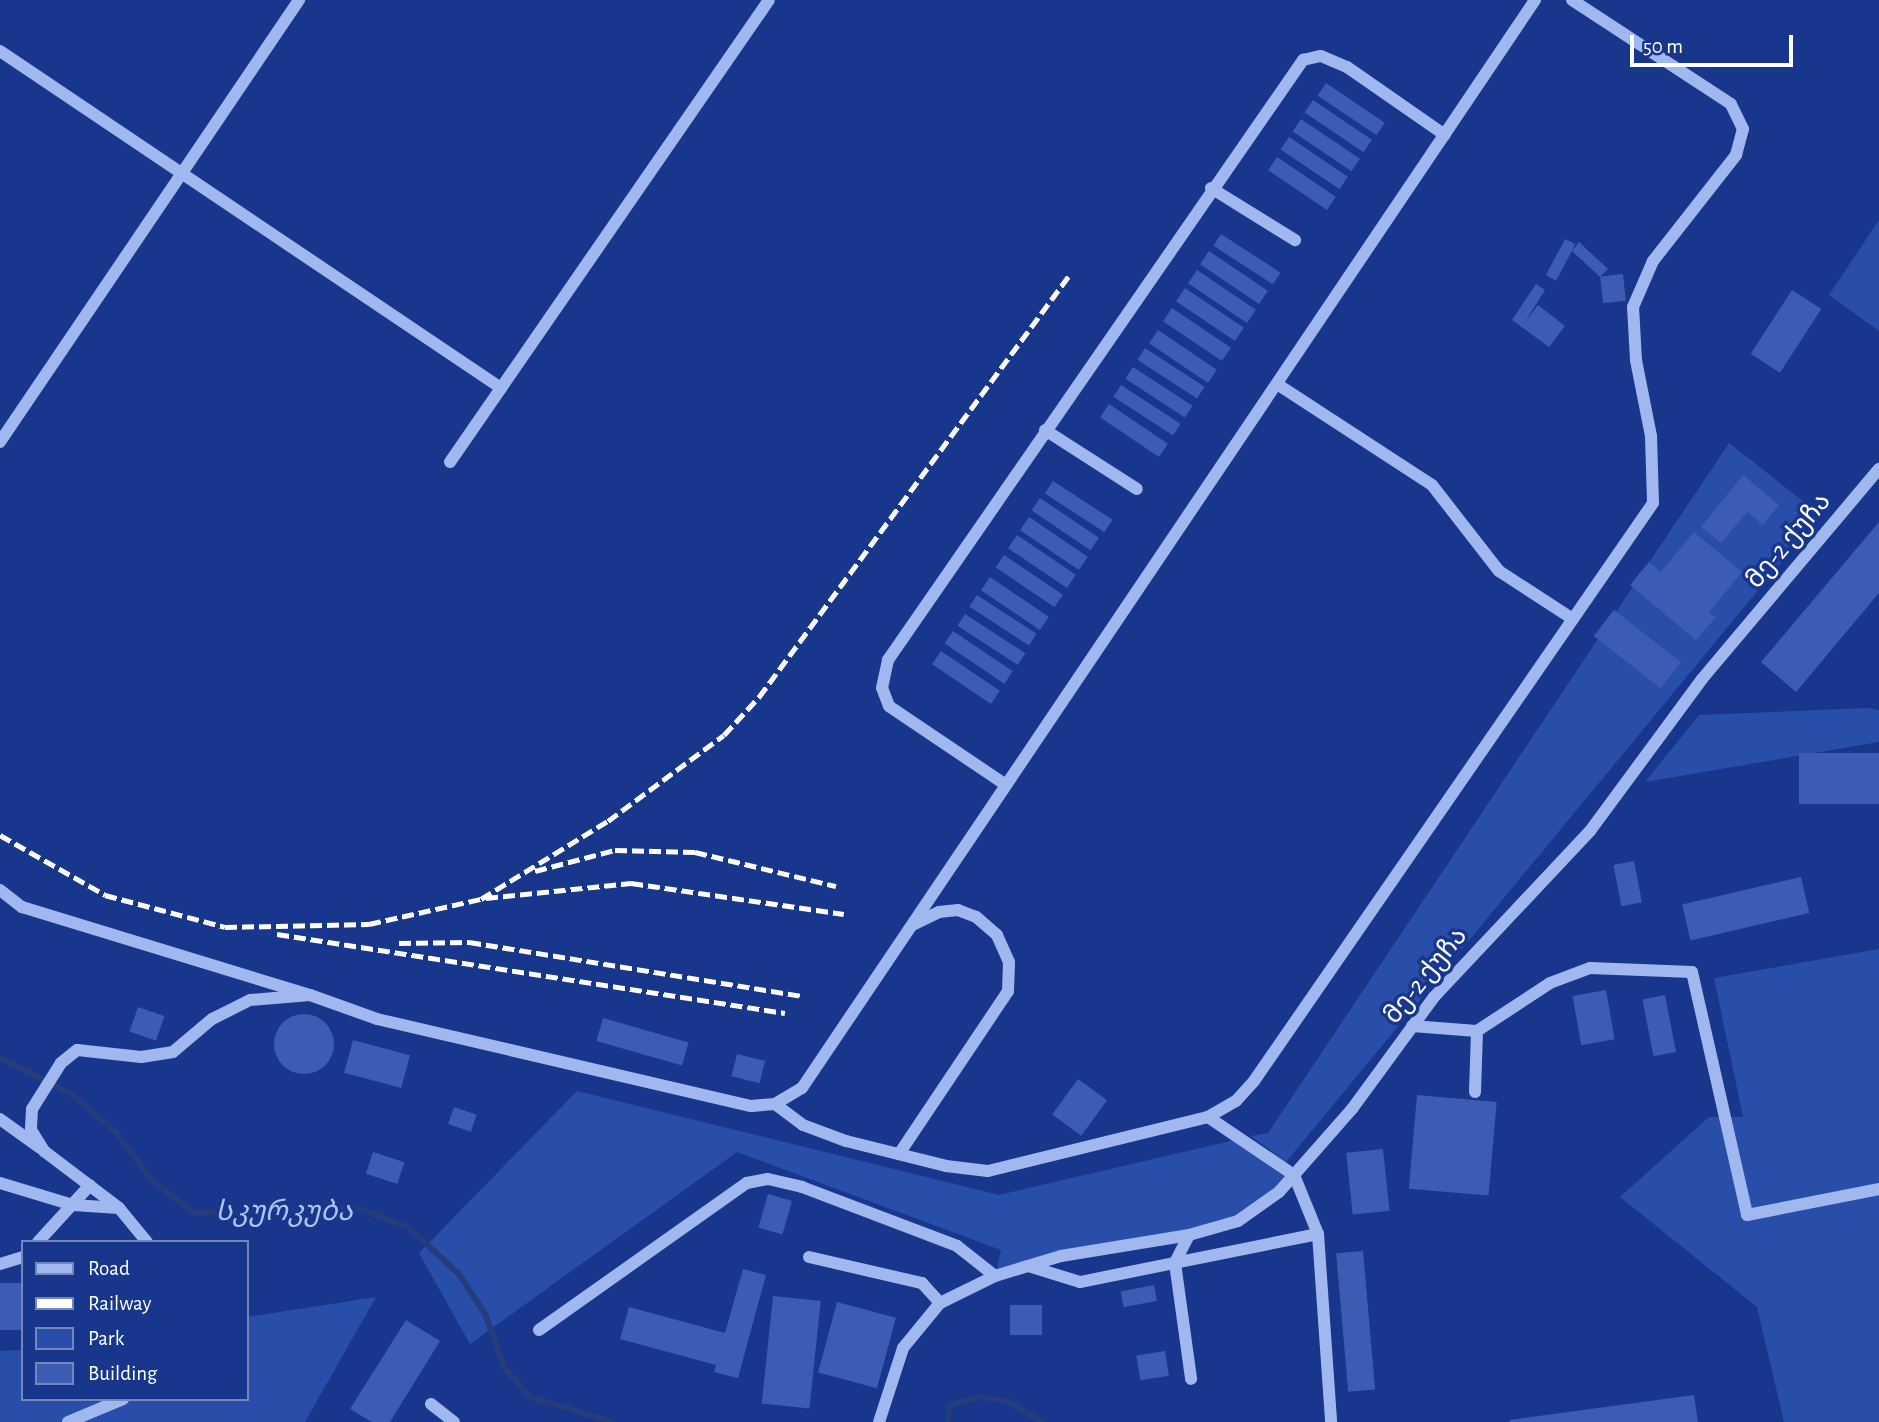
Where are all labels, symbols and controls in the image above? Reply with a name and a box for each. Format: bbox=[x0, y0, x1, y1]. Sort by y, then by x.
scale bar bbox=[1634, 21, 1797, 65]
text: 50 m bbox=[1643, 36, 1683, 57]
street label: მე-2 ქუჩა bbox=[1740, 487, 1838, 595]
street label: მე-2 ქუჩა bbox=[1378, 921, 1474, 1031]
water label: სკურკუბა bbox=[215, 1195, 353, 1229]
legend bbox=[21, 1240, 248, 1401]
text: Road bbox=[88, 1258, 130, 1279]
text: Railway bbox=[88, 1293, 151, 1314]
text: Park bbox=[88, 1328, 124, 1349]
text: Building bbox=[88, 1363, 157, 1384]

